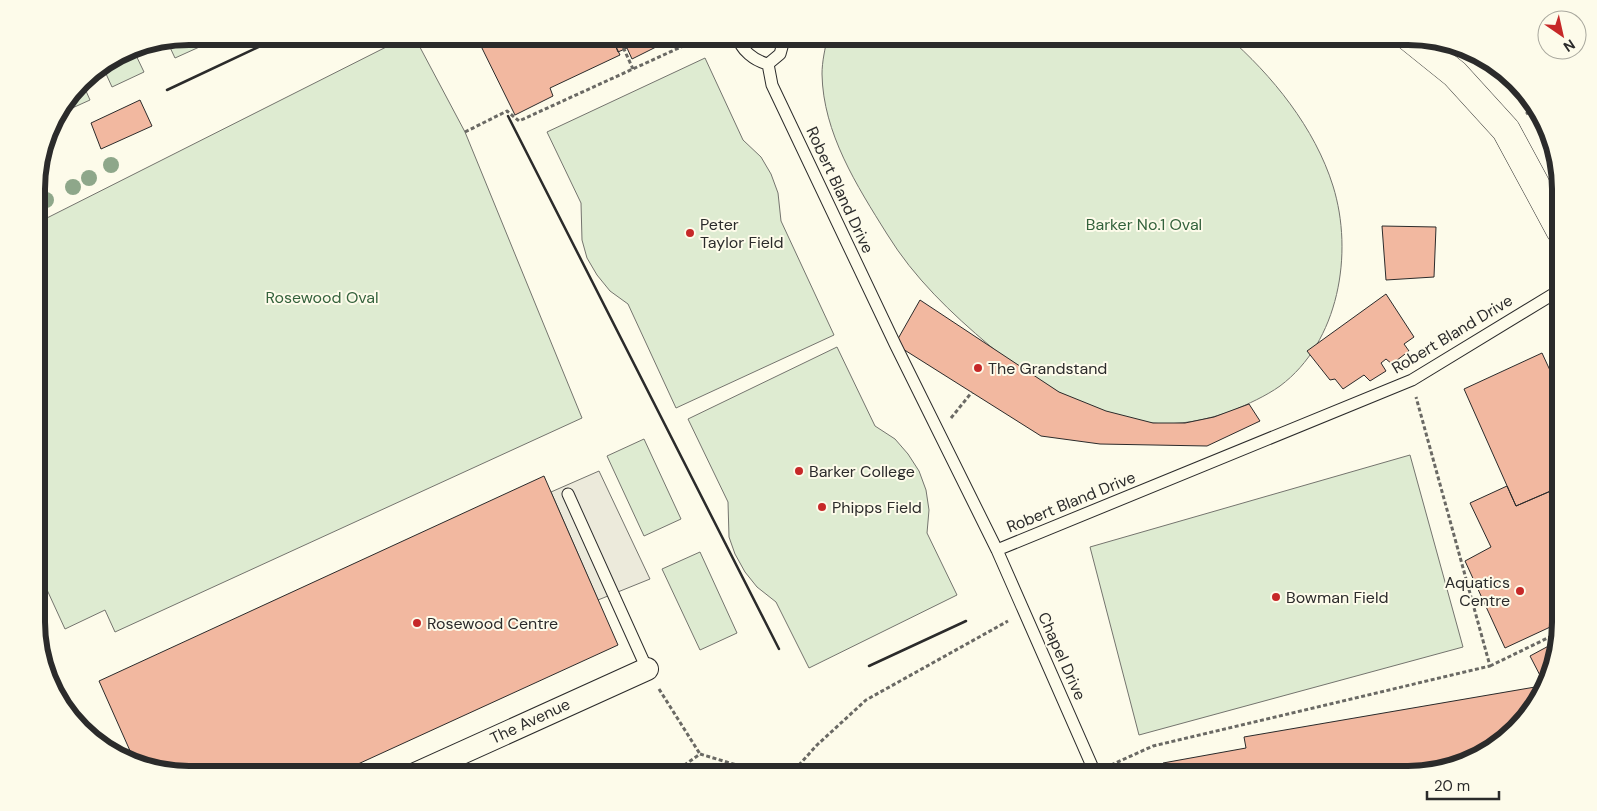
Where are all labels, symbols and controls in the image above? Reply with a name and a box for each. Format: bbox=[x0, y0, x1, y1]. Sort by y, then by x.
north arrow bbox=[1537, 10, 1587, 60]
text: N bbox=[1560, 35, 1579, 56]
street label: Robert Bland Drive bbox=[801, 123, 879, 257]
place label: Peter Taylor Field bbox=[700, 214, 783, 253]
park label: Barker No.1 Oval bbox=[1086, 214, 1202, 235]
marker: Peter Taylor Field bbox=[684, 227, 696, 239]
park label: Rosewood Oval bbox=[265, 287, 379, 308]
street label: Robert Bland Drive bbox=[1388, 290, 1516, 378]
place label: The Grandstand bbox=[988, 358, 1107, 379]
marker: The Grandstand bbox=[972, 362, 984, 374]
place label: Barker College bbox=[809, 461, 915, 482]
marker: Barker College bbox=[793, 465, 805, 477]
street label: Robert Bland Drive bbox=[1003, 467, 1139, 537]
place label: Phipps Field bbox=[832, 497, 922, 518]
marker: Phipps Field bbox=[816, 501, 828, 513]
place label: Aquatics Centre bbox=[1445, 572, 1510, 611]
marker: Aquatics Centre bbox=[1514, 585, 1526, 597]
place label: Bowman Field bbox=[1286, 587, 1389, 608]
marker: Bowman Field bbox=[1270, 591, 1282, 603]
street label: Chapel Drive bbox=[1033, 609, 1091, 703]
place label: Rosewood Centre bbox=[427, 613, 558, 634]
marker: Rosewood Centre bbox=[411, 617, 423, 629]
street label: The Avenue bbox=[487, 693, 573, 749]
scale bar bbox=[1427, 768, 1500, 800]
text: 20 m bbox=[1434, 776, 1470, 796]

